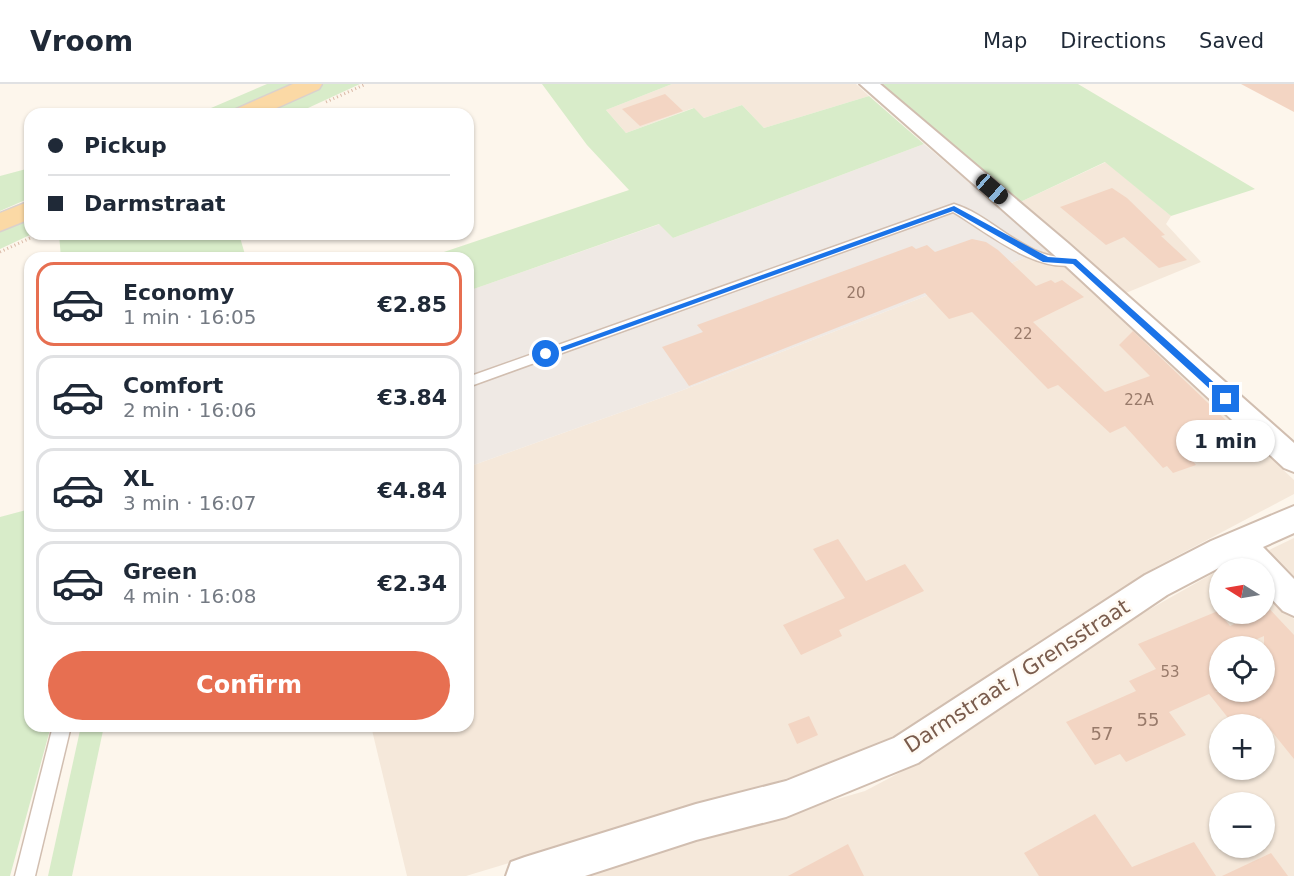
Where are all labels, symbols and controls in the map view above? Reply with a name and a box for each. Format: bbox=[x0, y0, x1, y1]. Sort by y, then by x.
text: Vroom bbox=[30, 25, 133, 58]
text: Map bbox=[983, 29, 1027, 53]
text: Directions bbox=[1060, 29, 1166, 53]
text: Saved bbox=[1199, 29, 1264, 53]
text: Pickup bbox=[84, 133, 167, 158]
car bbox=[973, 170, 1011, 208]
text: Darmstraat bbox=[84, 191, 226, 216]
icon: car bbox=[51, 277, 105, 331]
text: Economy bbox=[123, 280, 234, 305]
house number: 20 bbox=[846, 284, 866, 302]
text: €2.85 bbox=[377, 292, 447, 317]
text: 1 min · 16:05 bbox=[123, 305, 257, 329]
house number: 22 bbox=[1013, 325, 1033, 343]
route start bbox=[532, 340, 559, 367]
icon: car bbox=[51, 370, 105, 424]
text: Comfort bbox=[123, 373, 223, 398]
text: €3.84 bbox=[377, 385, 447, 410]
route end bbox=[1212, 385, 1239, 412]
house number: 22A bbox=[1124, 391, 1154, 409]
text: 2 min · 16:06 bbox=[123, 398, 257, 422]
callout: 1 min bbox=[1176, 420, 1276, 462]
text: 1 min bbox=[1194, 429, 1257, 453]
icon: car bbox=[51, 463, 105, 517]
text: XL bbox=[123, 466, 154, 491]
text: €4.84 bbox=[377, 478, 447, 503]
text: 3 min · 16:07 bbox=[123, 491, 257, 515]
icon: car bbox=[51, 556, 105, 610]
north arrow bbox=[1209, 558, 1275, 624]
map controls bbox=[1209, 558, 1275, 858]
text: Green bbox=[123, 559, 197, 584]
text: €2.34 bbox=[377, 571, 447, 596]
text: 4 min · 16:08 bbox=[123, 584, 257, 608]
street label: Darmstraat / Grensstraat bbox=[900, 594, 1134, 758]
button: locate bbox=[1209, 636, 1275, 702]
button: Confirm bbox=[48, 651, 450, 720]
house number: 53 bbox=[1160, 663, 1180, 681]
house number: 55 bbox=[1137, 709, 1159, 730]
button: + bbox=[1209, 714, 1275, 780]
house number: 57 bbox=[1091, 723, 1113, 744]
button: − bbox=[1209, 792, 1275, 858]

